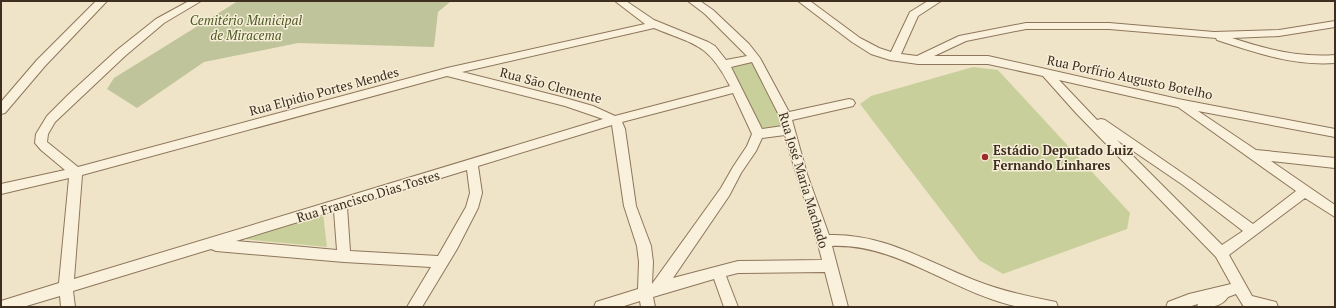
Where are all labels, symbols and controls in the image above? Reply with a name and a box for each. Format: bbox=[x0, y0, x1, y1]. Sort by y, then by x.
park label: Cemitério Municipal de Miracema bbox=[190, 11, 303, 44]
street label: Rua Porfírio Augusto Botelho bbox=[1045, 51, 1215, 103]
street label: Rua Elpidio Portes Mendes bbox=[247, 62, 401, 120]
street label: Rua São Clemente bbox=[498, 63, 604, 107]
street label: Rua José Maria Machado bbox=[775, 110, 833, 250]
place label: Estádio Deputado Luiz Fernando Linhares bbox=[993, 141, 1133, 174]
marker: Estádio Deputado Luiz Fernando Linhares bbox=[980, 152, 990, 162]
street label: Rua Francisco Dias Tostes bbox=[294, 166, 442, 226]

